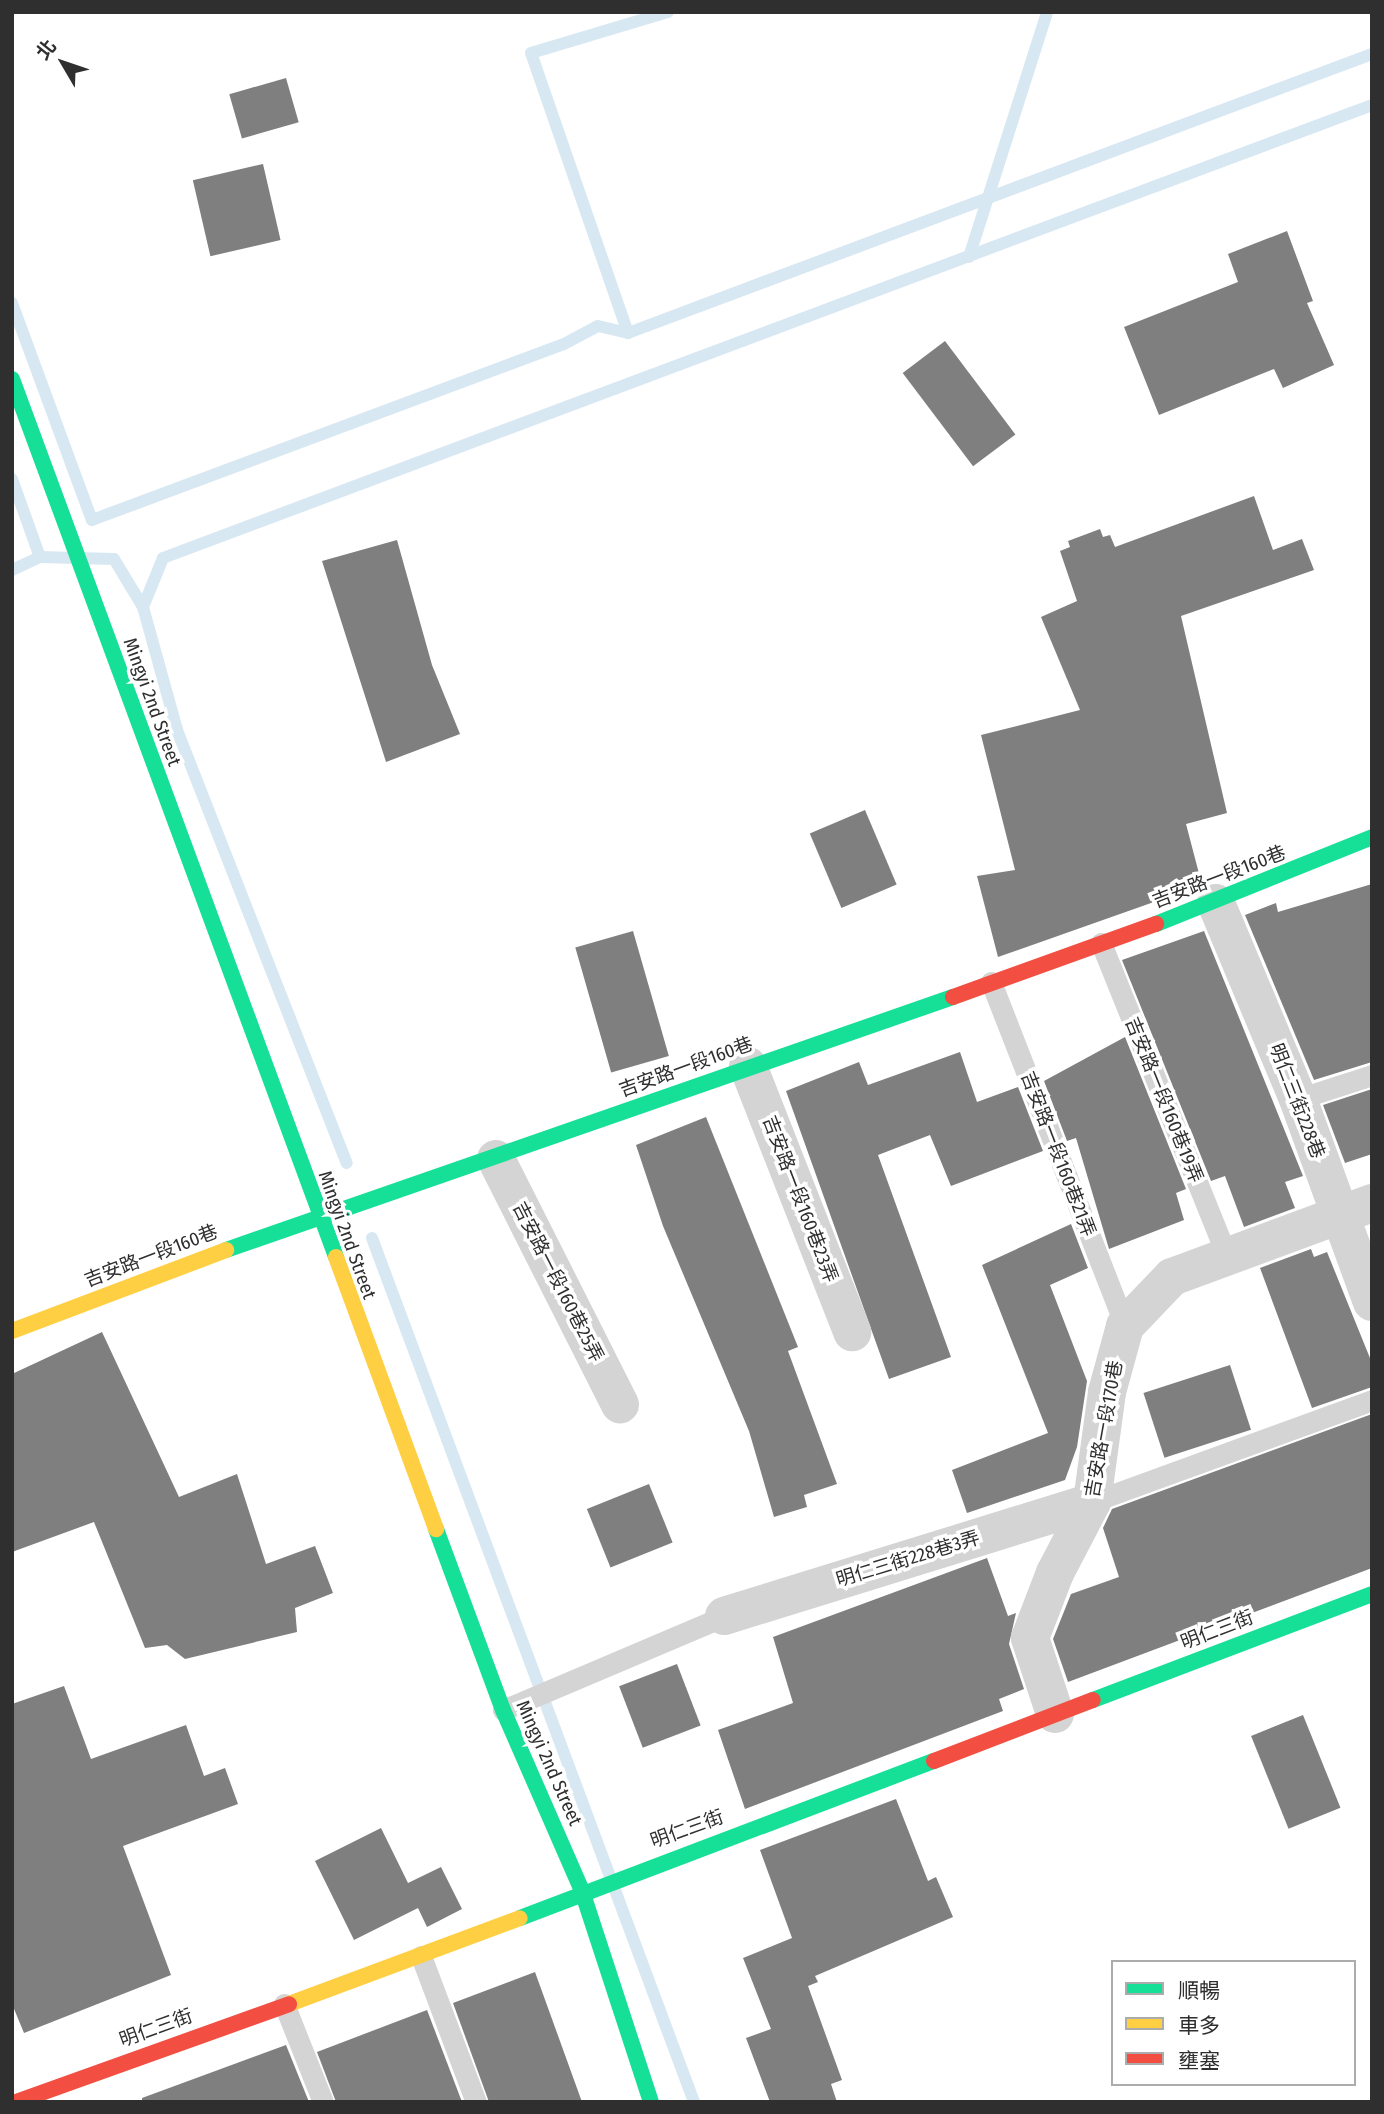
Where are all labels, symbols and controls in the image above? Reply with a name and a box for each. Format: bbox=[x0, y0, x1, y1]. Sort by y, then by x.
north arrow bbox=[28, 28, 98, 98]
text: 北 bbox=[31, 35, 61, 64]
street label: Mingyi 2nd Street bbox=[118, 635, 186, 769]
street label: 吉安路一段160巷 bbox=[1149, 841, 1289, 913]
street label: 吉安路一段160巷19弄 bbox=[1120, 1014, 1208, 1186]
street label: 吉安路一段160巷 bbox=[616, 1032, 756, 1102]
street label: 明仁三街228巷 bbox=[1265, 1040, 1329, 1162]
street label: 吉安路一段160巷21弄 bbox=[1016, 1068, 1100, 1240]
street label: 吉安路一段160巷23弄 bbox=[758, 1112, 842, 1286]
street label: Mingyi 2nd Street bbox=[313, 1168, 381, 1302]
street label: 吉安路一段160巷25弄 bbox=[508, 1198, 608, 1366]
street label: 吉安路一段160巷 bbox=[81, 1220, 221, 1292]
street label: 吉安路一段170巷 bbox=[1081, 1359, 1127, 1499]
street label: 明仁三街228巷3弄 bbox=[834, 1526, 982, 1592]
street label: 明仁三街 bbox=[1177, 1606, 1257, 1654]
street label: Mingyi 2nd Street bbox=[511, 1697, 587, 1829]
street label: 明仁三街 bbox=[647, 1805, 727, 1853]
legend bbox=[1111, 1960, 1356, 2086]
text: 順暢 bbox=[1178, 1978, 1220, 2004]
street label: 明仁三街 bbox=[116, 2004, 196, 2052]
text: 車多 bbox=[1178, 2013, 1220, 2039]
text: 壅塞 bbox=[1178, 2048, 1220, 2074]

